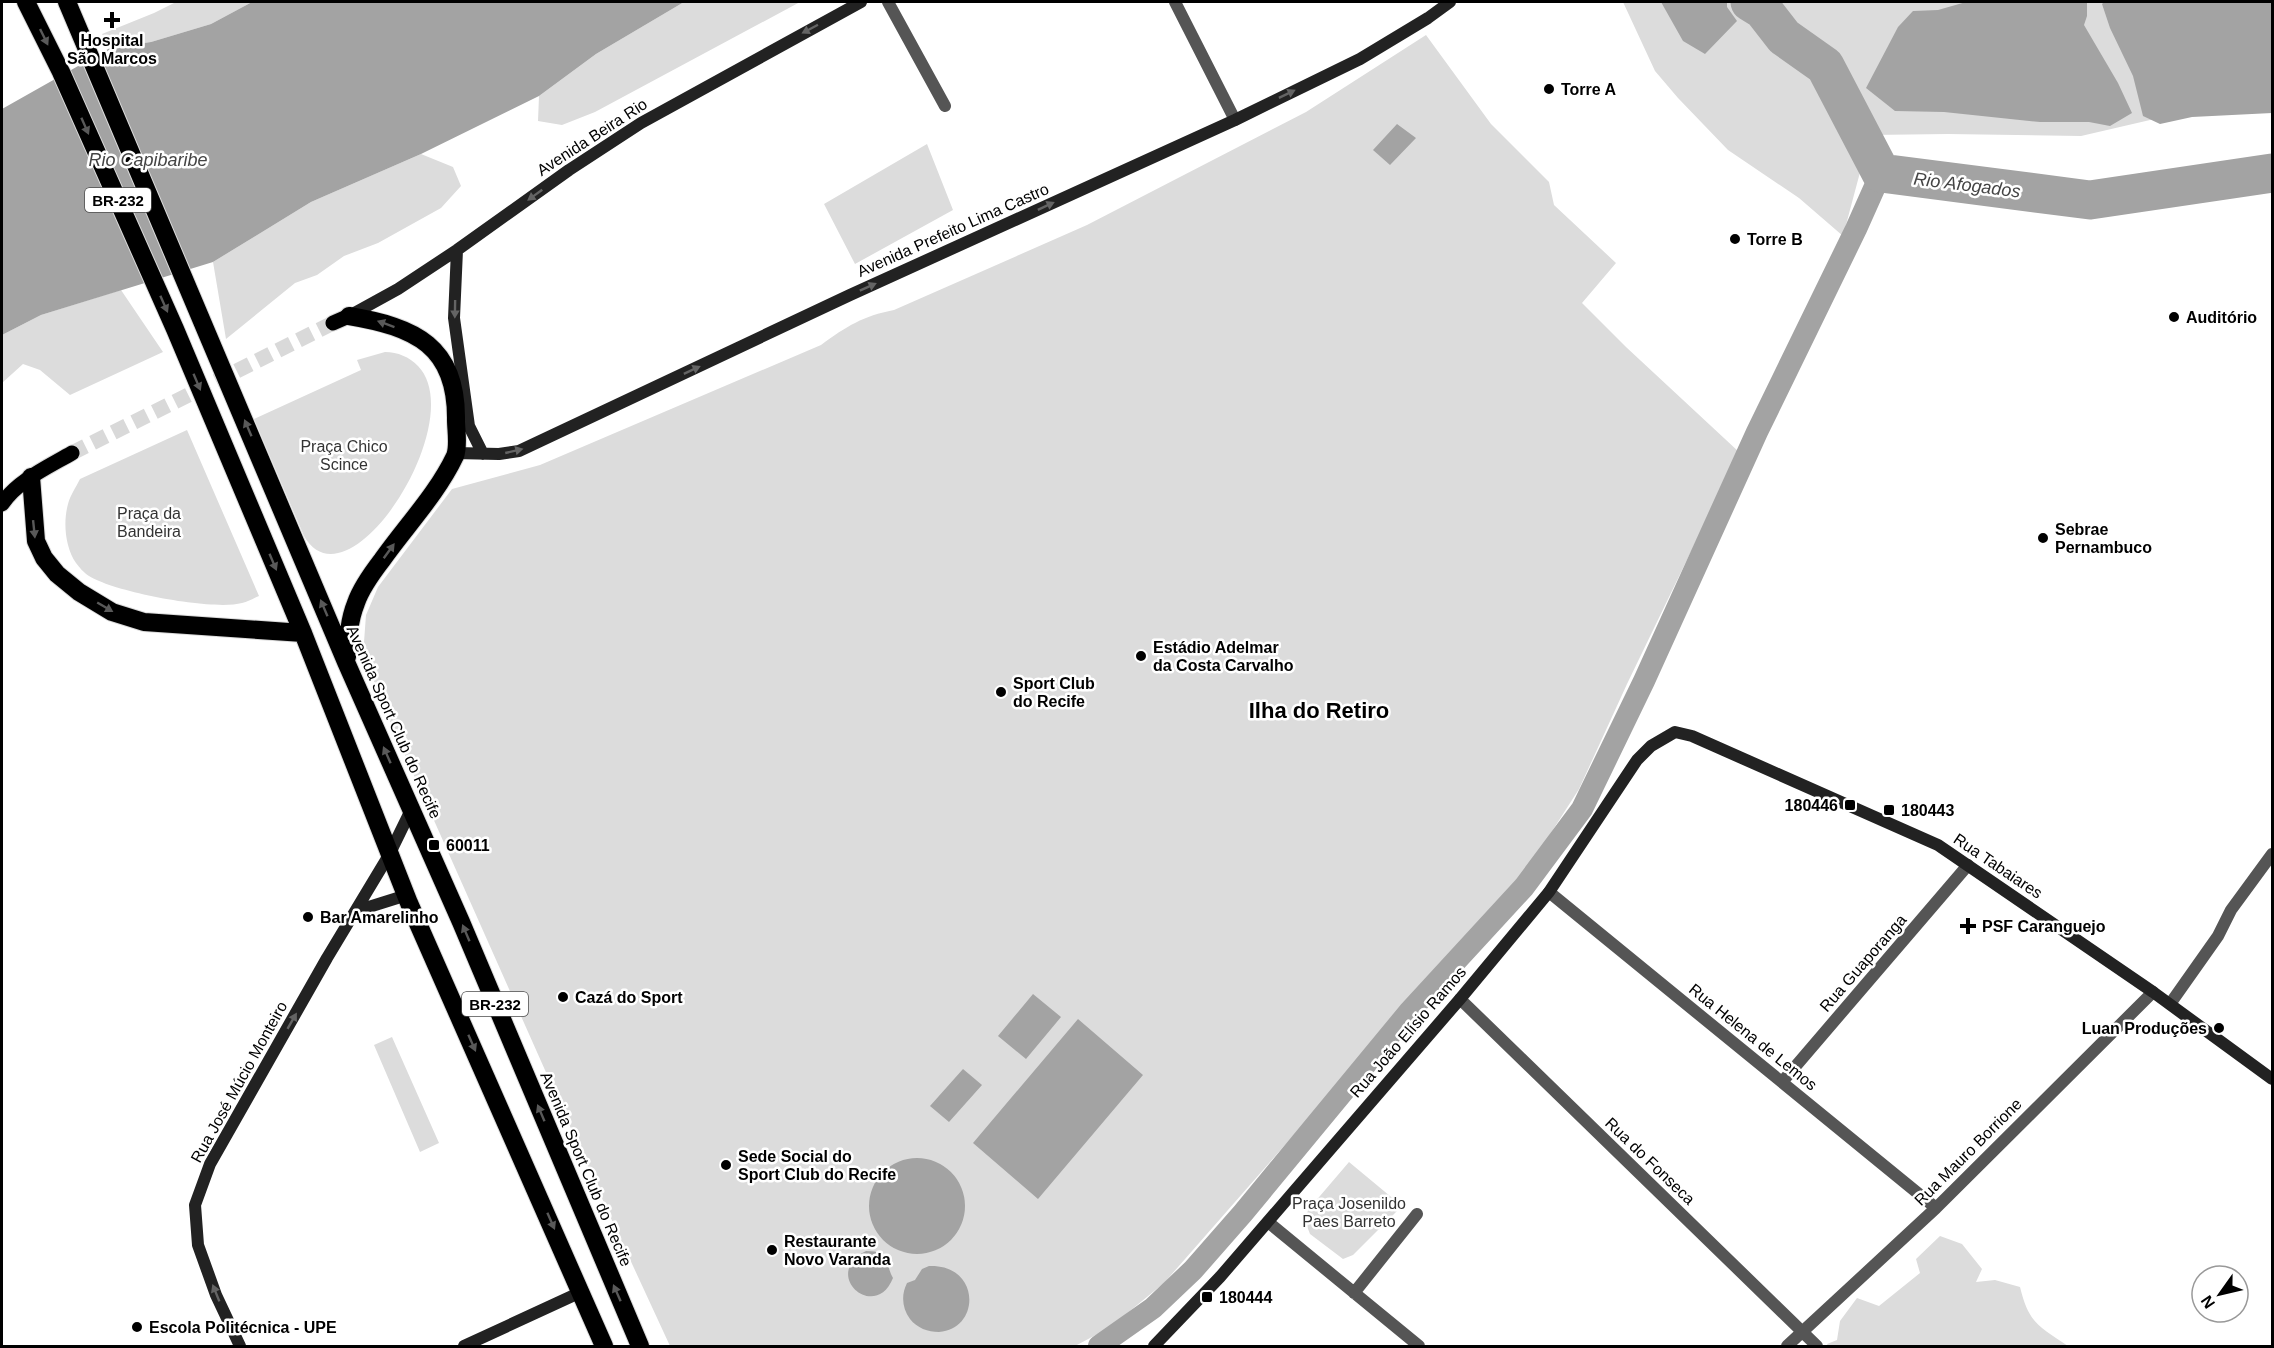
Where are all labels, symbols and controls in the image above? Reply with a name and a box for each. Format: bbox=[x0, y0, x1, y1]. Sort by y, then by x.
marker: Hospital São Marcos bbox=[103, 11, 121, 29]
one-way arrow bbox=[801, 24, 818, 34]
one-way arrow bbox=[38, 28, 48, 46]
place label: Hospital São Marcos bbox=[67, 32, 157, 67]
place label: Torre A bbox=[1561, 81, 1617, 98]
marker: Torre A bbox=[1542, 82, 1556, 96]
one-way arrow bbox=[1279, 90, 1296, 99]
street label: Avenida Beira Rio bbox=[534, 95, 650, 179]
one-way arrow bbox=[80, 117, 90, 135]
water label: Rio Capibaribe bbox=[88, 150, 208, 170]
water label: Rio Afogados bbox=[1912, 169, 2022, 201]
street label: Avenida Prefeito Lima Castro bbox=[855, 180, 1051, 280]
road number: BR-232 bbox=[85, 188, 151, 212]
one-way arrow bbox=[527, 189, 543, 201]
one-way arrow bbox=[1037, 202, 1054, 211]
place label: Torre B bbox=[1747, 231, 1803, 248]
marker: Torre B bbox=[1728, 232, 1742, 246]
one-way arrow bbox=[860, 282, 878, 292]
one-way arrow bbox=[159, 296, 168, 313]
one-way arrow bbox=[450, 299, 459, 318]
place label: Auditório bbox=[2186, 309, 2257, 326]
marker: Auditório bbox=[2167, 310, 2181, 324]
one-way arrow bbox=[377, 318, 395, 328]
one-way arrow bbox=[683, 365, 700, 374]
one-way arrow bbox=[192, 374, 202, 392]
one-way arrow bbox=[243, 419, 253, 437]
park label: Praça Chico Scince bbox=[300, 438, 388, 473]
one-way arrow bbox=[505, 445, 524, 455]
park label: Praça da Bandeira bbox=[117, 505, 181, 540]
one-way arrow bbox=[29, 519, 39, 538]
place label: Sebrae Pernambuco bbox=[2055, 521, 2152, 556]
marker: Sebrae Pernambuco bbox=[2036, 531, 2050, 545]
one-way arrow bbox=[382, 543, 394, 558]
one-way arrow bbox=[269, 553, 278, 571]
one-way arrow bbox=[318, 599, 328, 617]
one-way arrow bbox=[97, 602, 114, 612]
street label: Avenida Sport Club do Recife bbox=[344, 623, 444, 821]
place label: Estádio Adelmar da Costa Carvalho bbox=[1153, 639, 1294, 674]
marker: Estádio Adelmar da Costa Carvalho bbox=[1134, 649, 1148, 663]
place label: Sport Club do Recife bbox=[1013, 675, 1095, 710]
marker: Sport Club do Recife bbox=[994, 685, 1008, 699]
district label: Ilha do Retiro bbox=[1249, 698, 1389, 723]
one-way arrow bbox=[382, 746, 391, 764]
place label: 180446 bbox=[1785, 797, 1838, 814]
marker: 180446 bbox=[1843, 798, 1857, 812]
place label: 180443 bbox=[1901, 802, 1954, 819]
marker: 180443 bbox=[1882, 803, 1896, 817]
street label: Rua Tabaiares bbox=[1951, 830, 2045, 902]
place label: 60011 bbox=[446, 837, 490, 854]
marker: 60011 bbox=[427, 838, 441, 852]
place label: Bar Amarelinho bbox=[320, 909, 439, 926]
marker: Bar Amarelinho bbox=[301, 910, 315, 924]
street label: Rua Guaporanga bbox=[1816, 911, 1910, 1015]
marker: PSF Caranguejo bbox=[1959, 917, 1977, 935]
place label: PSF Caranguejo bbox=[1982, 918, 2106, 935]
one-way arrow bbox=[461, 924, 471, 942]
street label: Rua João Elísio Ramos bbox=[1347, 963, 1469, 1101]
street label: Rua Helena de Lemos bbox=[1686, 980, 1820, 1094]
place label: Cazá do Sport bbox=[575, 989, 683, 1006]
marker: Cazá do Sport bbox=[556, 990, 570, 1004]
road number: BR-232 bbox=[462, 992, 528, 1016]
street label: Rua José Múcio Monteiro bbox=[188, 998, 290, 1165]
one-way arrow bbox=[286, 1013, 297, 1029]
place label: Luan Produções bbox=[2082, 1020, 2207, 1037]
marker: Luan Produções bbox=[2212, 1021, 2226, 1035]
one-way arrow bbox=[467, 1034, 477, 1052]
street label: Avenida Sport Club do Recife bbox=[537, 1069, 635, 1269]
street label: Rua Mauro Borrione bbox=[1911, 1095, 2025, 1209]
one-way arrow bbox=[536, 1104, 546, 1122]
street label: Rua do Fonseca bbox=[1602, 1114, 1698, 1208]
place label: Sede Social do Sport Club do Recife bbox=[738, 1148, 896, 1183]
marker: Sede Social do Sport Club do Recife bbox=[719, 1158, 733, 1172]
park label: Praça Josenildo Paes Barreto bbox=[1292, 1195, 1406, 1230]
one-way arrow bbox=[546, 1213, 555, 1230]
place label: Restaurante Novo Varanda bbox=[784, 1233, 891, 1268]
marker: Restaurante Novo Varanda bbox=[765, 1243, 779, 1257]
north arrow bbox=[2190, 1264, 2250, 1324]
one-way arrow bbox=[211, 1284, 221, 1302]
one-way arrow bbox=[612, 1284, 621, 1302]
place label: 180444 bbox=[1219, 1289, 1272, 1306]
marker: 180444 bbox=[1200, 1290, 1214, 1304]
text: N bbox=[2198, 1293, 2218, 1312]
place label: Escola Politécnica - UPE bbox=[149, 1319, 337, 1336]
marker: Escola Politécnica - UPE bbox=[130, 1320, 144, 1334]

